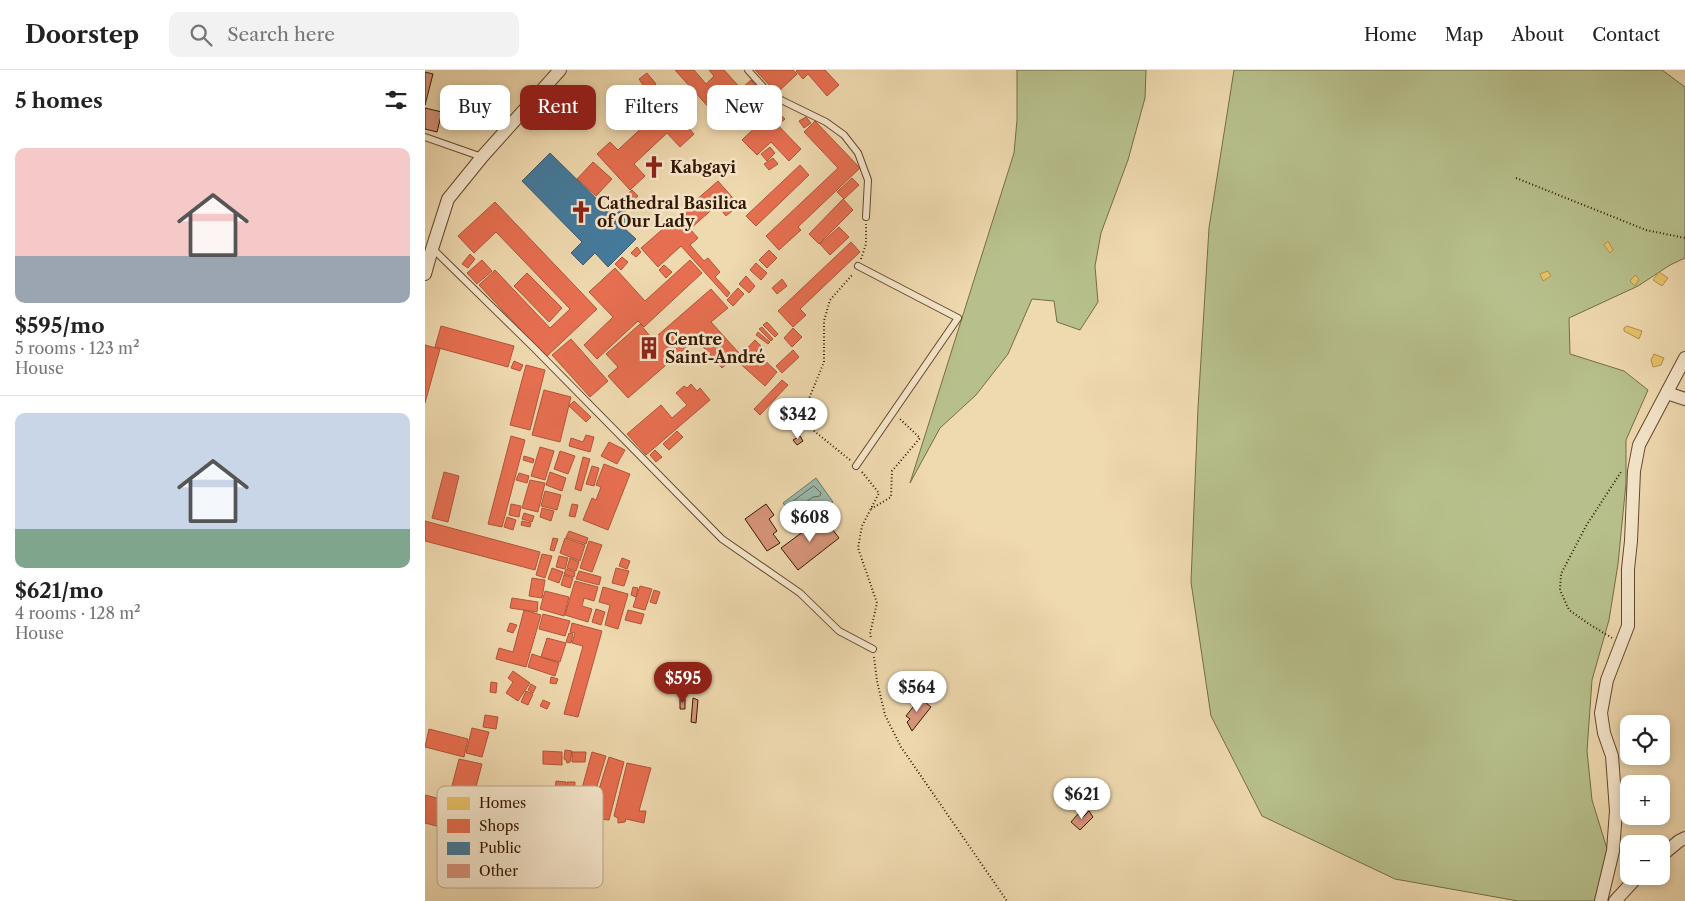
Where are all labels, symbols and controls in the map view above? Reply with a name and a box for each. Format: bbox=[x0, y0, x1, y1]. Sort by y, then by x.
search box bbox=[169, 12, 519, 57]
text: Doorstep bbox=[25, 20, 139, 49]
icon: search bbox=[187, 21, 215, 49]
text: Search here bbox=[227, 23, 335, 46]
text: Home bbox=[1364, 24, 1417, 46]
text: Map bbox=[1445, 24, 1483, 46]
text: About bbox=[1511, 24, 1564, 46]
text: Contact bbox=[1592, 24, 1660, 46]
chip: Buy bbox=[440, 85, 510, 130]
chip: Rent bbox=[520, 85, 596, 130]
chip: Filters bbox=[606, 85, 697, 130]
chip: New bbox=[707, 85, 782, 130]
icon: filters bbox=[382, 86, 410, 114]
text: 5 homes bbox=[15, 88, 103, 113]
church icon: Kabgayi bbox=[641, 154, 667, 180]
place label: Kabgayi bbox=[670, 157, 736, 177]
icon: home bbox=[168, 180, 258, 270]
place label: Cathedral Basilica of Our Lady bbox=[597, 193, 748, 231]
church icon: Cathedral Basilica of Our Lady bbox=[568, 199, 594, 225]
text: $595/mo bbox=[15, 313, 105, 338]
place label: Centre Saint-André bbox=[665, 329, 766, 367]
building icon: Centre Saint-André bbox=[636, 335, 662, 361]
text: 5 rooms · 123 m² bbox=[15, 338, 139, 358]
text: House bbox=[15, 358, 64, 378]
pin: $342 bbox=[768, 398, 828, 440]
text: $342 bbox=[780, 404, 816, 424]
icon: home bbox=[168, 446, 258, 536]
pin: $608 bbox=[780, 500, 840, 543]
text: $608 bbox=[791, 507, 829, 527]
text: $621/mo bbox=[15, 578, 103, 603]
text: 4 rooms · 128 m² bbox=[15, 603, 141, 623]
text: House bbox=[15, 623, 64, 643]
pin: $595 bbox=[653, 662, 713, 704]
text: $595 bbox=[665, 668, 701, 688]
pin: $564 bbox=[887, 670, 947, 713]
text: $564 bbox=[899, 677, 935, 697]
map controls bbox=[1620, 715, 1670, 885]
button: locate bbox=[1620, 715, 1670, 765]
button: + bbox=[1620, 775, 1670, 825]
pin: $621 bbox=[1052, 778, 1112, 820]
text: $621 bbox=[1064, 784, 1100, 804]
legend bbox=[437, 786, 603, 888]
text: Homes bbox=[479, 794, 526, 812]
text: Shops bbox=[479, 817, 519, 835]
button: − bbox=[1620, 835, 1670, 885]
text: Public bbox=[479, 839, 521, 857]
text: Other bbox=[479, 862, 518, 880]

